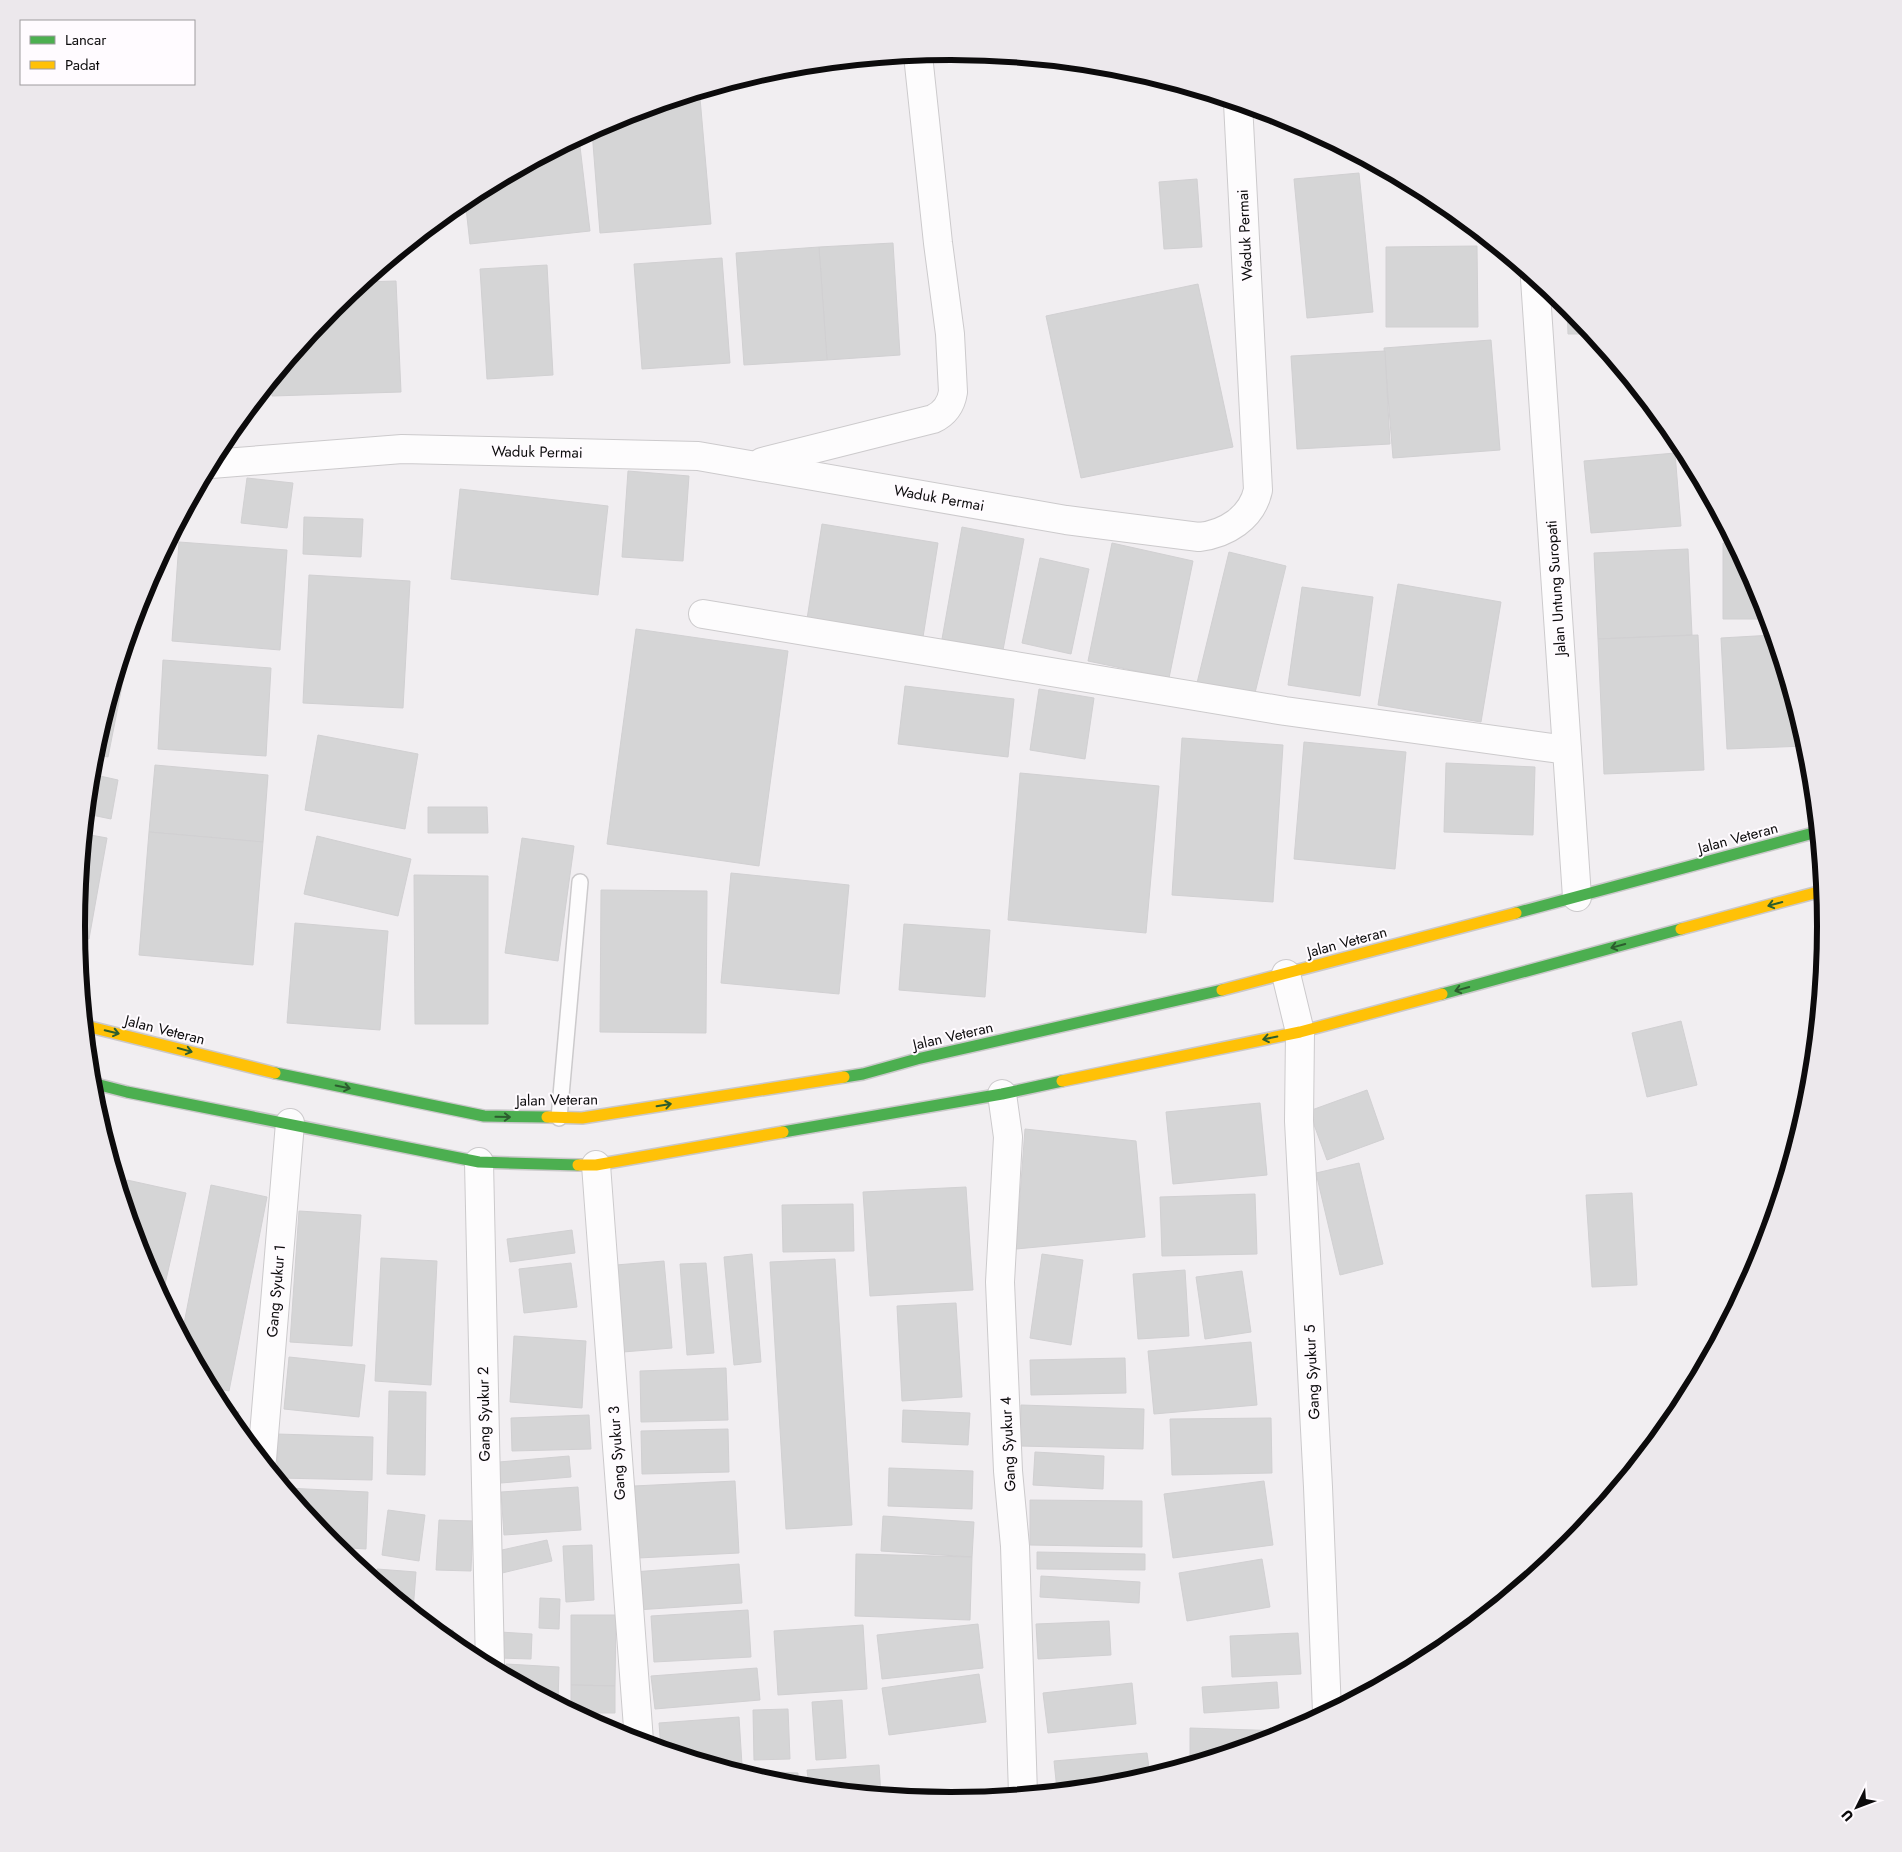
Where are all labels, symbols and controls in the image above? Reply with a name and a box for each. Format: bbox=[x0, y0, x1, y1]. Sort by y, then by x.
legend bbox=[20, 20, 195, 85]
text: Lancar bbox=[65, 29, 107, 51]
text: Padat bbox=[65, 54, 100, 76]
street label: Waduk Permai bbox=[1232, 189, 1258, 281]
street label: Waduk Permai bbox=[491, 440, 583, 464]
street label: Waduk Permai bbox=[892, 479, 986, 517]
street label: Jalan Untung Suropati bbox=[1540, 519, 1572, 659]
street label: Jalan Veteran bbox=[1694, 817, 1780, 860]
one-way arrow bbox=[1768, 899, 1784, 909]
street label: Jalan Veteran bbox=[1303, 921, 1389, 964]
one-way arrow bbox=[1611, 942, 1627, 951]
one-way arrow bbox=[1454, 984, 1470, 994]
street label: Jalan Veteran bbox=[121, 1009, 207, 1051]
street label: Jalan Veteran bbox=[909, 1016, 995, 1056]
one-way arrow bbox=[103, 1028, 119, 1037]
one-way arrow bbox=[1263, 1033, 1279, 1043]
one-way arrow bbox=[177, 1046, 193, 1056]
one-way arrow bbox=[335, 1083, 351, 1093]
street label: Jalan Veteran bbox=[514, 1088, 598, 1112]
one-way arrow bbox=[656, 1100, 672, 1110]
one-way arrow bbox=[494, 1112, 510, 1121]
street label: Gang Syukur 1 bbox=[261, 1244, 291, 1338]
street label: Gang Syukur 5 bbox=[1299, 1324, 1325, 1420]
street label: Gang Syukur 2 bbox=[472, 1366, 496, 1462]
street label: Gang Syukur 4 bbox=[995, 1396, 1021, 1492]
street label: Gang Syukur 3 bbox=[603, 1405, 631, 1501]
north arrow bbox=[1832, 1782, 1882, 1832]
text: U bbox=[1837, 1805, 1858, 1826]

